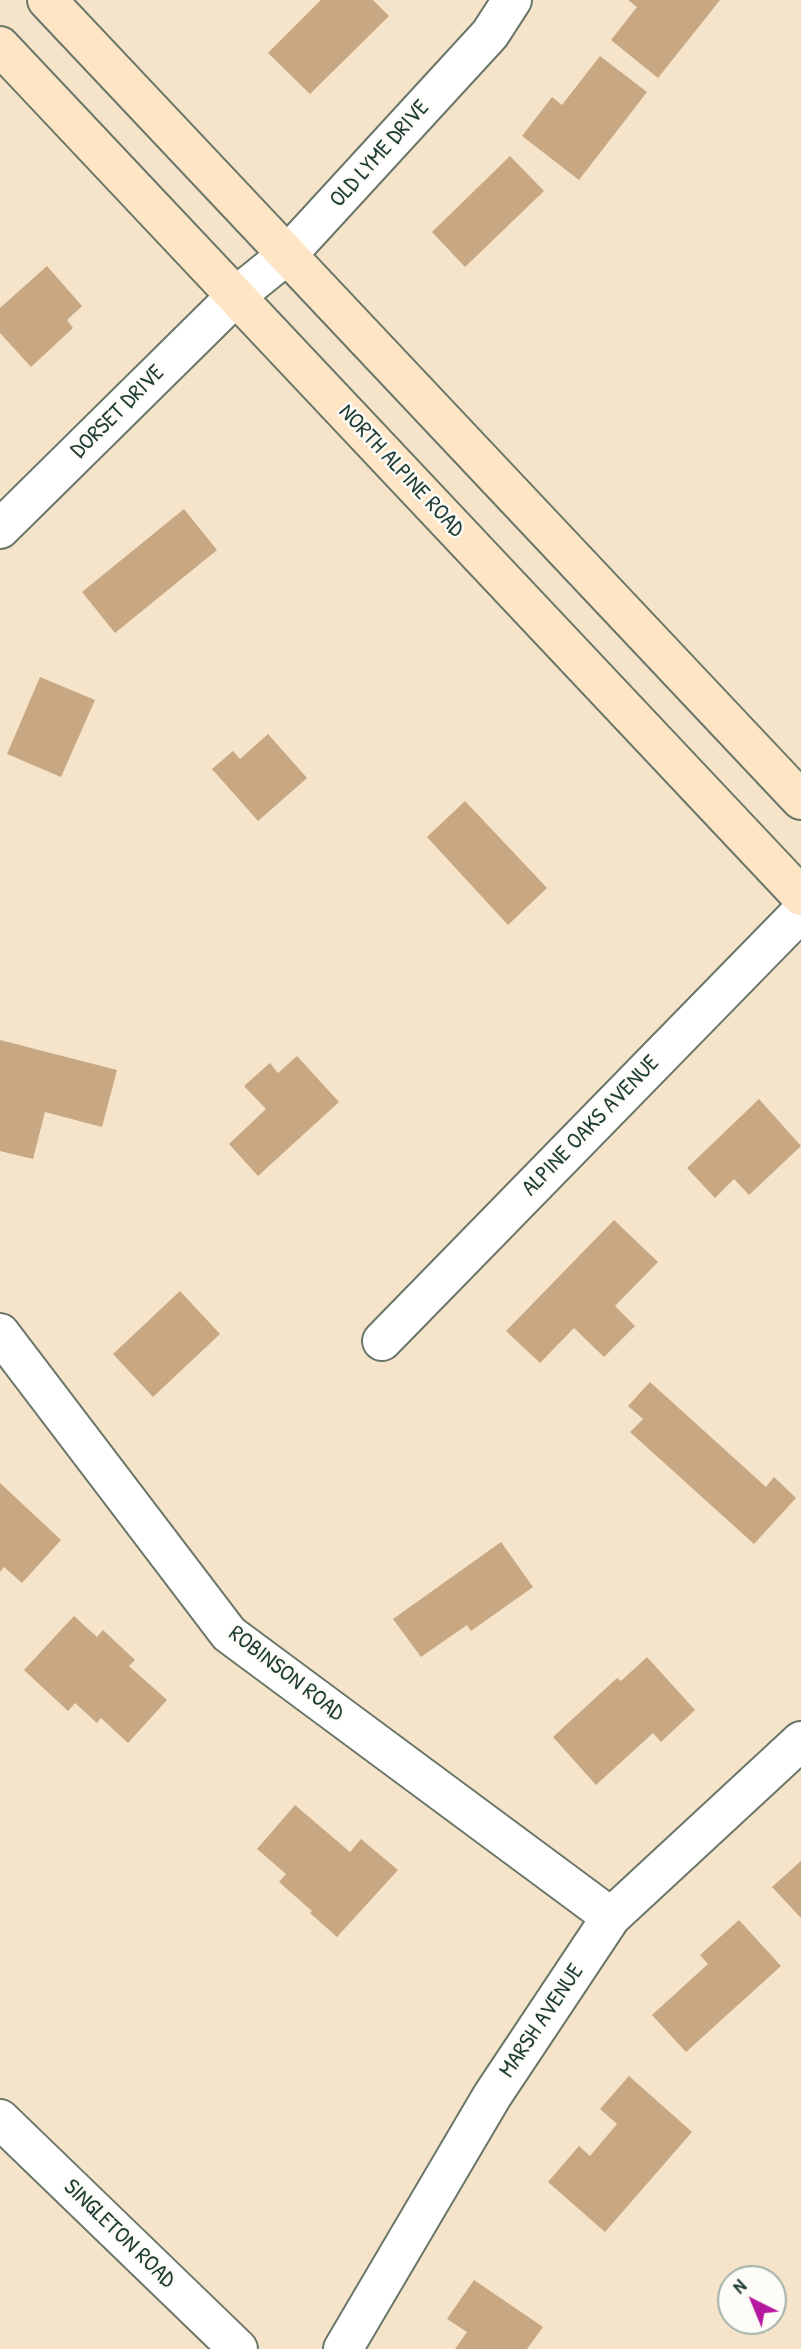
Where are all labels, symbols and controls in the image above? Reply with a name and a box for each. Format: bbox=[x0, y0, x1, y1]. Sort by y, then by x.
street label: OLD LYME DRIVE bbox=[324, 94, 436, 214]
street label: DORSET DRIVE bbox=[66, 360, 170, 464]
street label: NORTH ALPINE ROAD bbox=[332, 399, 470, 543]
street label: ALPINE OAKS AVENUE bbox=[517, 1050, 665, 1202]
street label: ROBINSON ROAD bbox=[223, 1620, 349, 1728]
street label: MARSH AVENUE bbox=[494, 1959, 590, 2083]
street label: SINGLETON ROAD bbox=[57, 2174, 181, 2294]
north arrow bbox=[717, 2265, 787, 2335]
text: N bbox=[726, 2273, 752, 2299]

